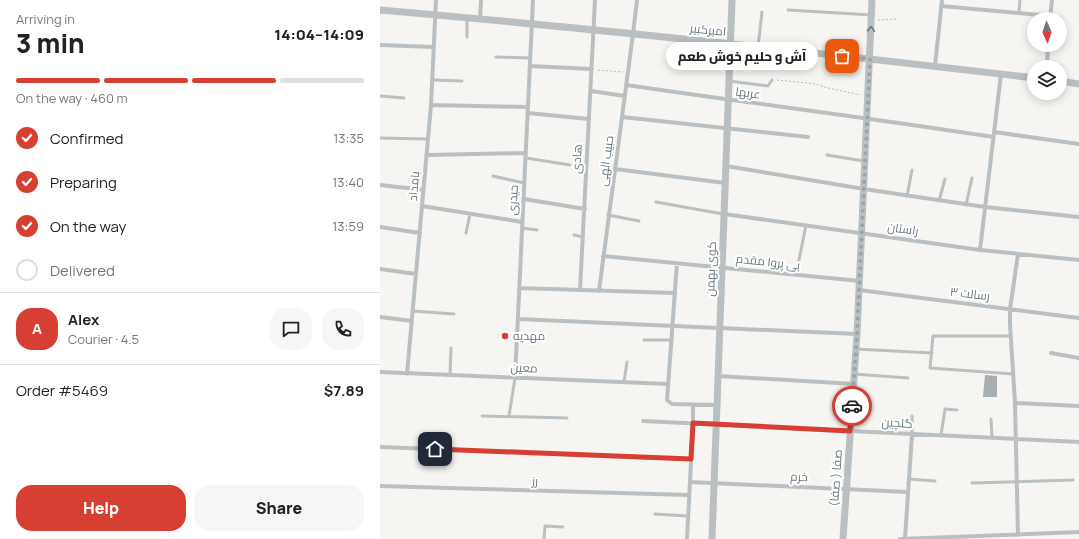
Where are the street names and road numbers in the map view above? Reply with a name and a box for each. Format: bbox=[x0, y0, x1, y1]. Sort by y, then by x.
street label: امیرکبیر bbox=[688, 19, 727, 40]
street label: عربها bbox=[734, 83, 762, 102]
street label: حبیب الهی bbox=[594, 135, 617, 187]
street label: هادی bbox=[567, 144, 586, 174]
street label: بامداد bbox=[404, 170, 423, 202]
street label: حیدری bbox=[503, 184, 522, 216]
street label: راستان bbox=[886, 218, 920, 239]
street label: کوی بهمن bbox=[701, 241, 720, 297]
street label: بی پروا مقدم bbox=[735, 250, 801, 274]
street label: رسالت ۳ bbox=[949, 283, 991, 304]
street label: معین bbox=[510, 359, 538, 376]
street label: گلچین bbox=[881, 413, 913, 433]
street label: صفا ( صفا) bbox=[825, 449, 846, 507]
street label: خرم bbox=[790, 468, 808, 485]
street label: رز bbox=[531, 472, 538, 489]

